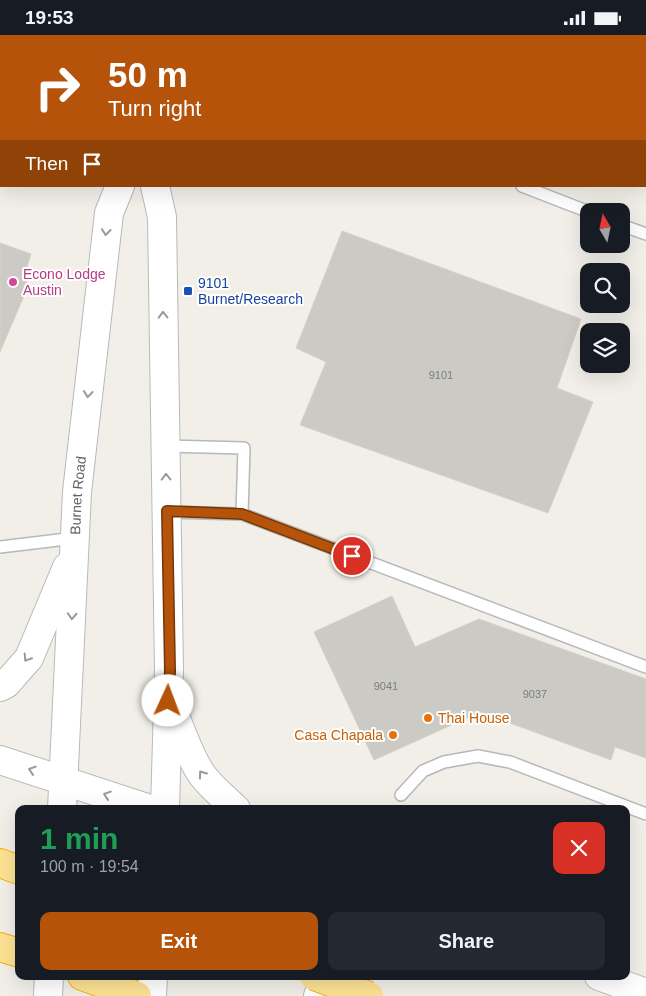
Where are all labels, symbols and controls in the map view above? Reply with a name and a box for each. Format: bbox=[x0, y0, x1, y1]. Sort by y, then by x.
text: 19:53 bbox=[25, 7, 74, 28]
icon: right bbox=[25, 55, 90, 120]
text: 50 m bbox=[108, 55, 188, 94]
text: Turn right bbox=[108, 96, 201, 121]
icon: arrive bbox=[78, 150, 106, 178]
text: Then bbox=[25, 153, 68, 174]
north arrow bbox=[580, 203, 630, 253]
map controls bbox=[580, 203, 630, 373]
one-way arrow bbox=[101, 229, 112, 237]
button: search bbox=[580, 263, 630, 313]
place label: Econo Lodge Austin bbox=[23, 266, 106, 298]
place label: 9101 Burnet/Research bbox=[198, 275, 303, 307]
marker: Econo Lodge Austin bbox=[7, 276, 19, 288]
marker: 9101 Burnet/Research bbox=[182, 285, 194, 297]
one-way arrow bbox=[158, 311, 168, 318]
button: layers bbox=[580, 323, 630, 373]
house number: 9101 bbox=[429, 369, 453, 381]
one-way arrow bbox=[83, 390, 94, 398]
street label: Burnet Road bbox=[67, 455, 89, 535]
one-way arrow bbox=[161, 473, 171, 481]
pin bbox=[331, 535, 373, 577]
icon: arrive bbox=[338, 542, 366, 570]
one-way arrow bbox=[66, 612, 77, 620]
one-way arrow bbox=[24, 652, 33, 662]
position arrow bbox=[141, 674, 193, 726]
house number: 9041 bbox=[374, 680, 398, 692]
house number: 9037 bbox=[523, 688, 547, 700]
place label: Thai House bbox=[438, 710, 510, 726]
marker: Thai House bbox=[422, 712, 434, 724]
place label: Casa Chapala bbox=[294, 727, 383, 743]
marker: Casa Chapala bbox=[387, 729, 399, 741]
one-way arrow bbox=[28, 766, 37, 776]
one-way arrow bbox=[199, 770, 208, 780]
one-way arrow bbox=[103, 790, 112, 800]
text: 1 min bbox=[40, 822, 118, 855]
button: close bbox=[553, 822, 605, 874]
text: 100 m · 19:54 bbox=[40, 858, 139, 875]
button: Exit bbox=[40, 912, 318, 970]
button: Share bbox=[328, 912, 605, 970]

